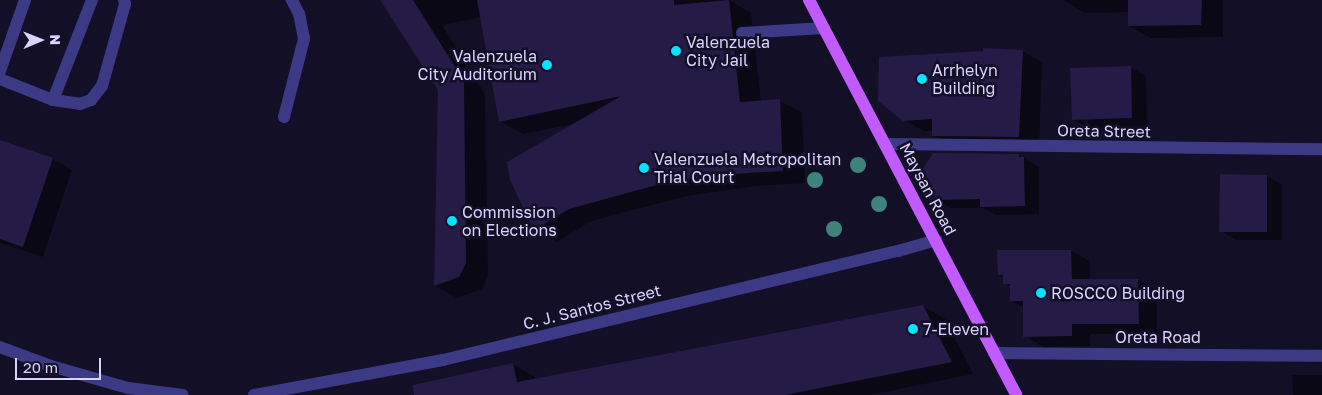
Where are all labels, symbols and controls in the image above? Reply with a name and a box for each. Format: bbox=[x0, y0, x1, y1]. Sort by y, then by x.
north arrow bbox=[15, 15, 65, 65]
place label: Valenzuela City Jail bbox=[686, 32, 770, 70]
text: N bbox=[47, 34, 64, 45]
marker: Valenzuela City Jail bbox=[670, 45, 682, 57]
place label: Valenzuela City Auditorium bbox=[418, 46, 537, 84]
marker: Valenzuela City Auditorium bbox=[541, 59, 553, 71]
place label: Arrhelyn Building bbox=[932, 60, 998, 98]
marker: Arrhelyn Building bbox=[916, 73, 928, 85]
street label: Oreta Street bbox=[1057, 121, 1151, 141]
street label: Maysan Road bbox=[896, 139, 960, 239]
place label: Valenzuela Metropolitan Trial Court bbox=[654, 149, 841, 187]
marker: Valenzuela Metropolitan Trial Court bbox=[638, 162, 650, 174]
place label: Commission on Elections bbox=[462, 202, 557, 240]
marker: Commission on Elections bbox=[446, 215, 458, 227]
street label: C. J. Santos Street bbox=[521, 281, 663, 333]
place label: ROSCCO Building bbox=[1051, 283, 1185, 303]
marker: ROSCCO Building bbox=[1035, 287, 1047, 299]
place label: 7-Eleven bbox=[923, 319, 989, 339]
marker: 7-Eleven bbox=[907, 323, 919, 335]
street label: Oreta Road bbox=[1115, 327, 1201, 347]
scale bar bbox=[18, 348, 104, 380]
text: 20 m bbox=[23, 358, 58, 376]

